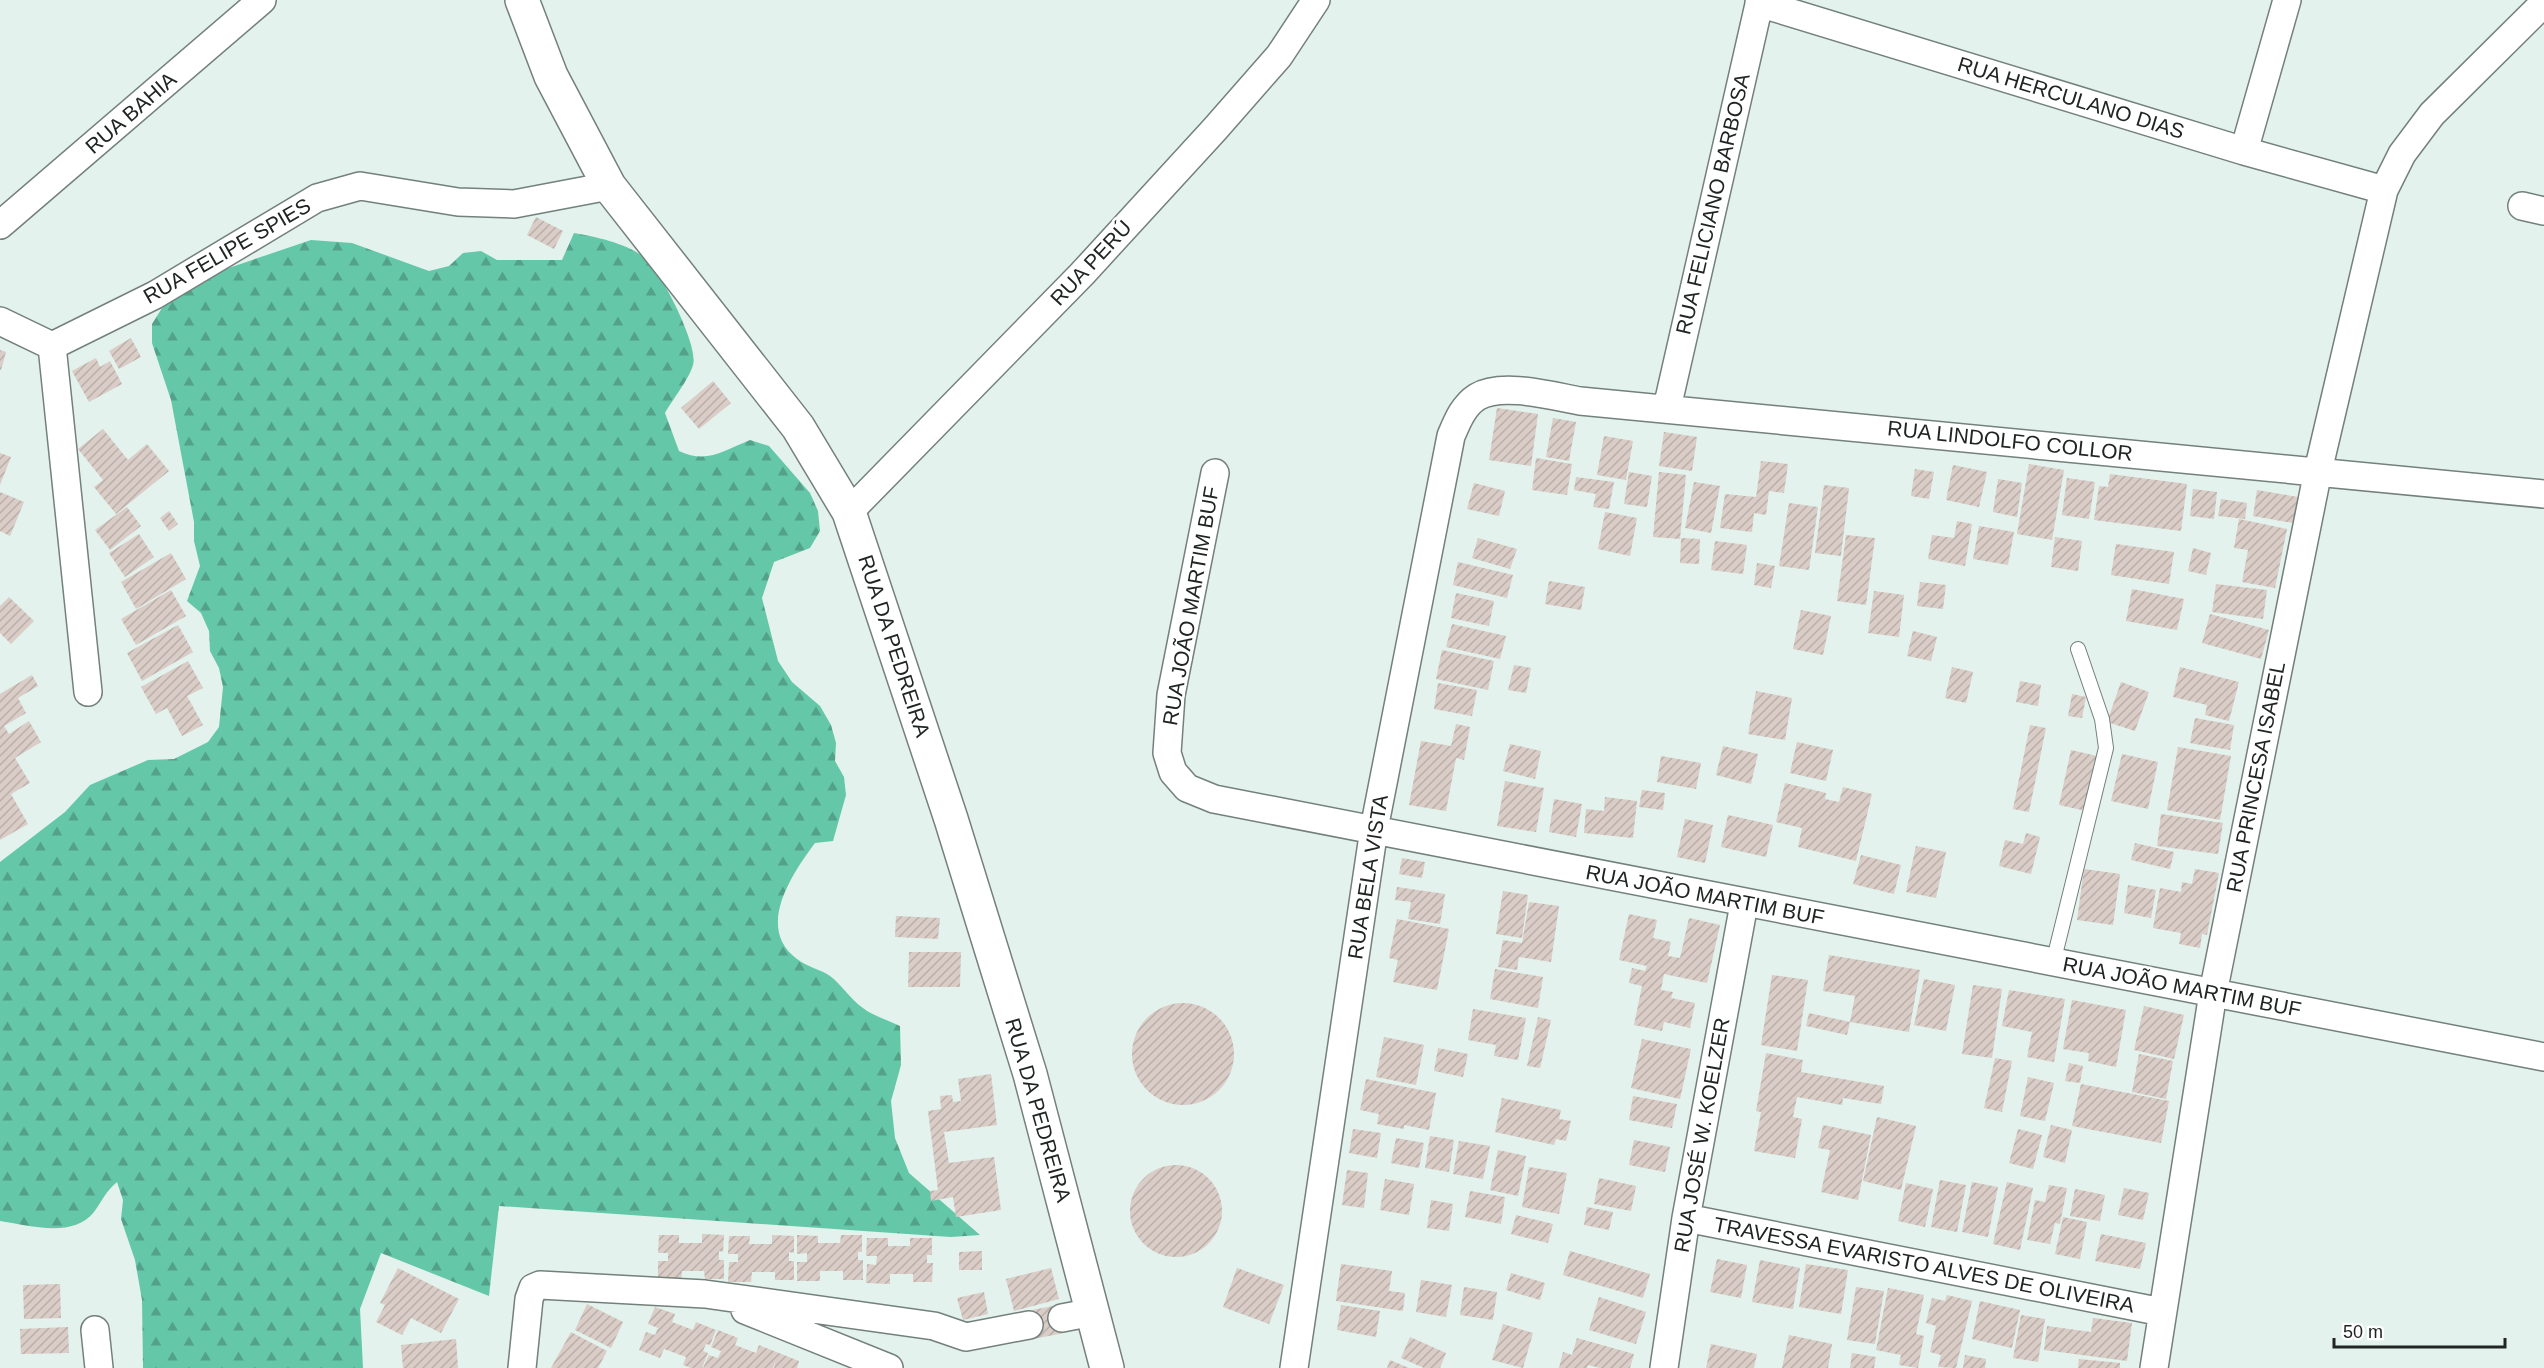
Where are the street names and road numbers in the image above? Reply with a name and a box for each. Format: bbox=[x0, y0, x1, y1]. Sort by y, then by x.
street label: RUA HERCULANO DIAS bbox=[1955, 52, 2187, 143]
street label: RUA BAHIA bbox=[81, 67, 180, 158]
street label: RUA FELICIANO BARBOSA bbox=[1671, 71, 1754, 337]
street label: RUA FELIPE SPIES bbox=[139, 193, 314, 308]
street label: RUA PERÚ bbox=[1046, 216, 1136, 310]
street label: RUA LINDOLFO COLLOR bbox=[1886, 416, 2134, 465]
street label: RUA JOÃO MARTIM BUF bbox=[1158, 485, 1223, 727]
street label: RUA DA PEDREIRA bbox=[854, 552, 935, 740]
street label: RUA PRINCESA ISABEL bbox=[2222, 660, 2289, 894]
street label: RUA BELA VISTA bbox=[1343, 793, 1392, 961]
street label: RUA JOÃO MARTIM BUF bbox=[1584, 860, 1826, 929]
street label: RUA JOÃO MARTIM BUF bbox=[2061, 952, 2303, 1021]
street label: RUA DA PEDREIRA bbox=[1001, 1015, 1076, 1204]
street label: RUA JOSÉ W. KOELZER bbox=[1670, 1016, 1734, 1254]
street label: TRAVESSA EVARISTO ALVES DE OLIVEIRA bbox=[1712, 1212, 2136, 1317]

